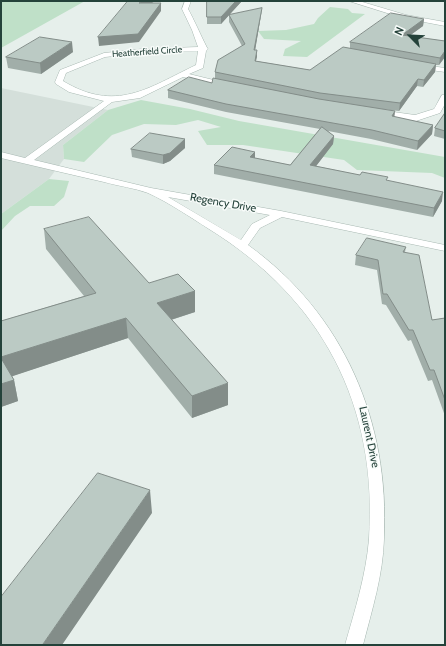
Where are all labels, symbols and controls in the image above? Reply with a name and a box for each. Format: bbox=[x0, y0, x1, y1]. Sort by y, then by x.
north arrow bbox=[390, 16, 430, 56]
text: N bbox=[391, 25, 407, 38]
street label: Heatherfield Circle bbox=[112, 44, 182, 60]
street label: Regency Drive bbox=[189, 191, 257, 215]
street label: Laurent Drive bbox=[356, 405, 382, 469]

